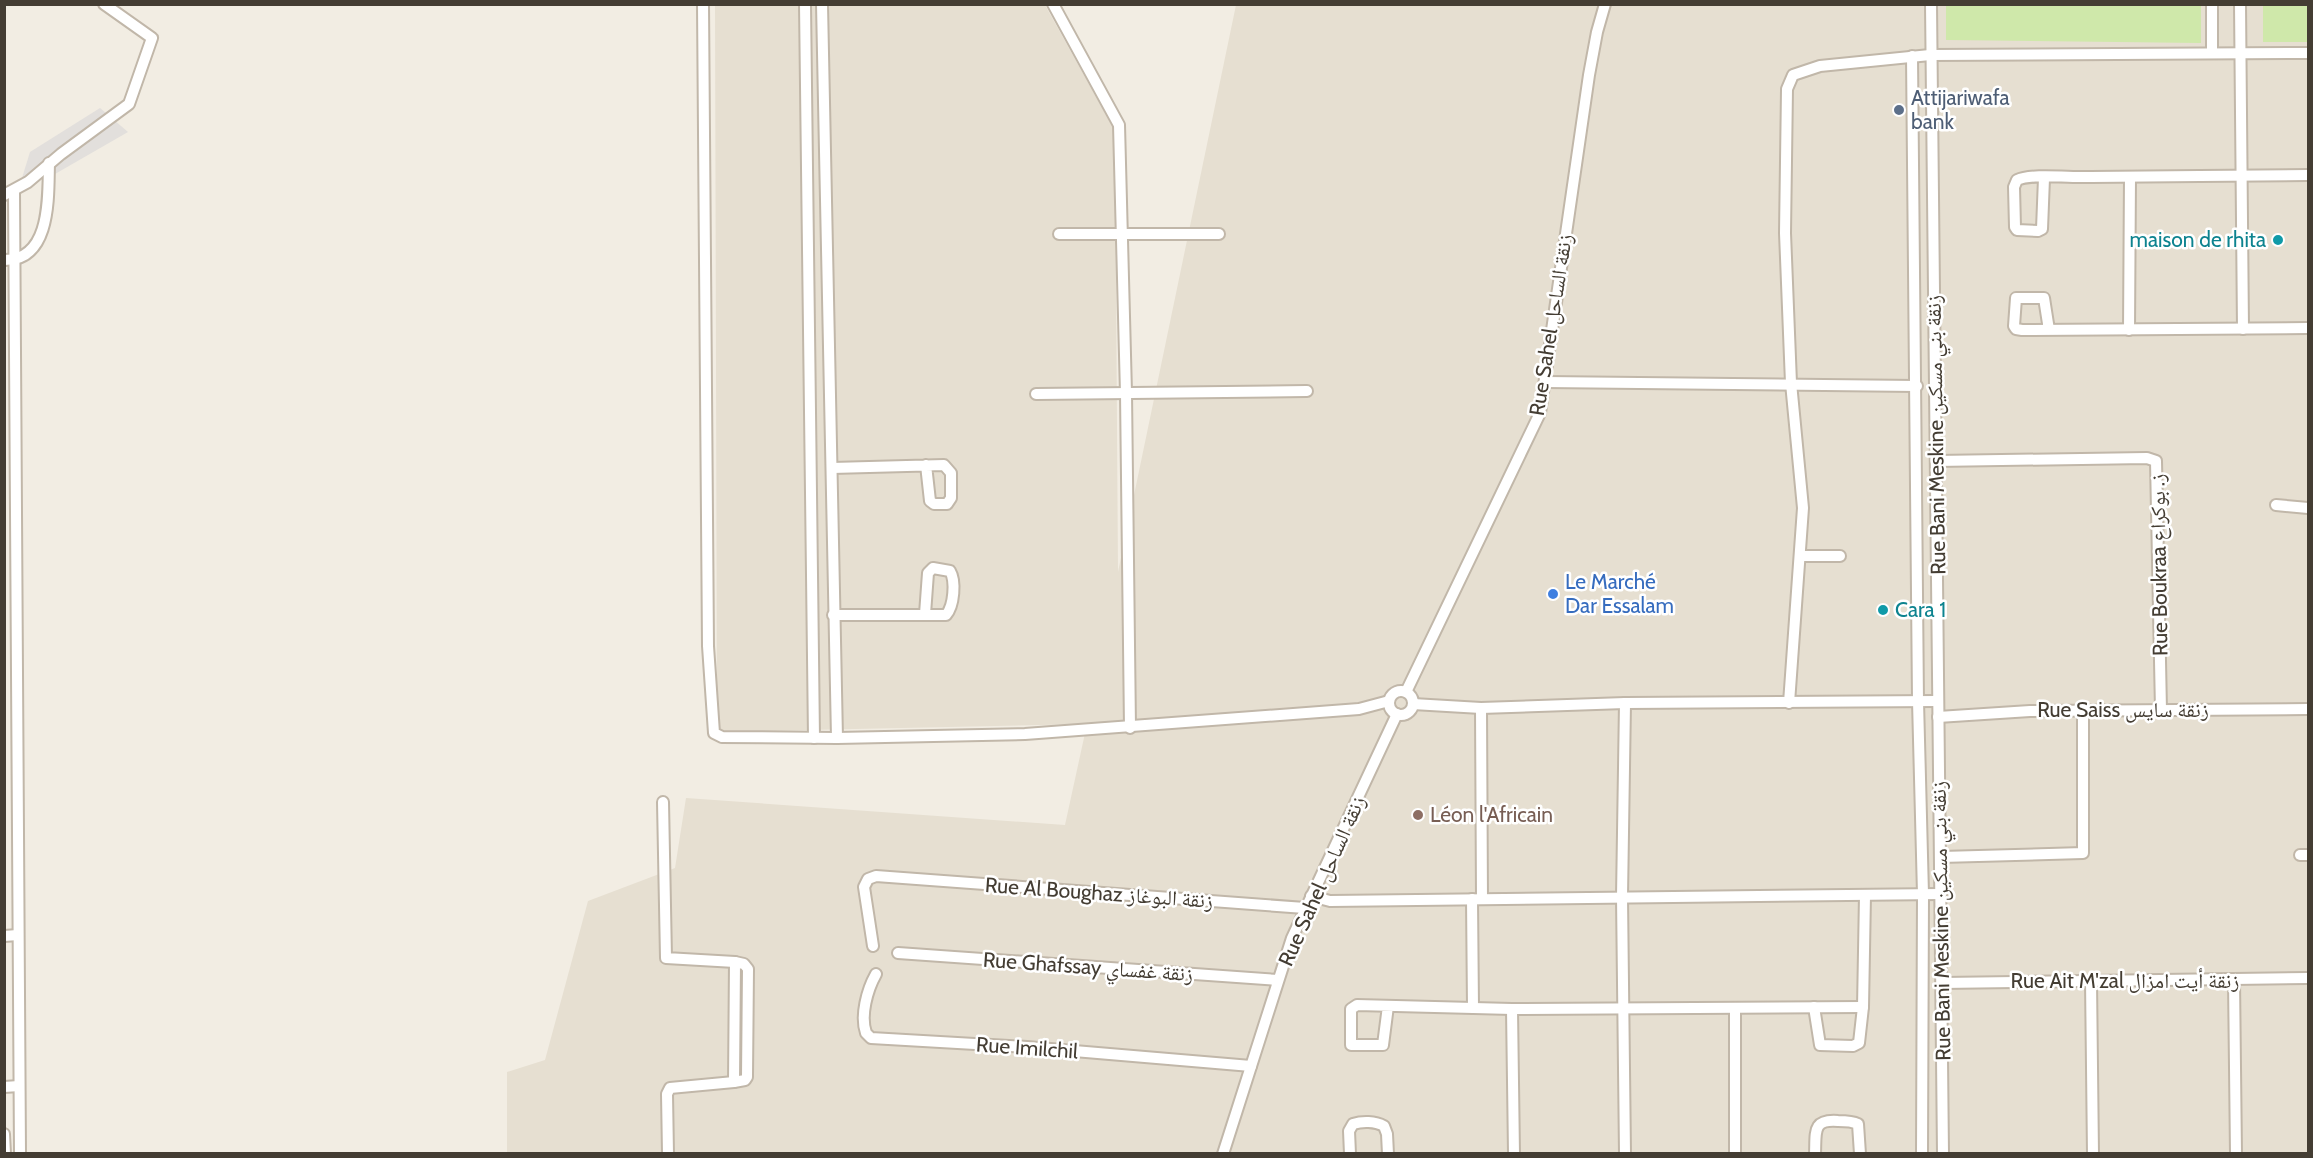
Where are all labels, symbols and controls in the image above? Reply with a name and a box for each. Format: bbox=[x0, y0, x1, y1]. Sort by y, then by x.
place label: Attijariwafa bank bbox=[1911, 85, 2010, 134]
marker: Attijariwafa bank bbox=[1892, 103, 1906, 117]
place label: maison de rhita bbox=[2130, 227, 2266, 252]
street label: Rue Sahel زنقة الساحل bbox=[1524, 232, 1578, 418]
marker: maison de rhita bbox=[2271, 233, 2285, 247]
street label: Rue Bani Meskine زنقة بني مسكين bbox=[1921, 295, 1955, 575]
street label: Rue Boukraa ز. بوكراع bbox=[2144, 474, 2174, 656]
place label: Le Marché Dar Essalam bbox=[1565, 569, 1674, 618]
marker: Le Marché Dar Essalam bbox=[1546, 587, 1560, 601]
place label: Cara 1 bbox=[1895, 597, 1946, 622]
marker: Cara 1 bbox=[1876, 603, 1890, 617]
street label: Rue Saiss زنقة سايس bbox=[2037, 697, 2209, 723]
street label: Rue Bani Meskine زنقة بني مسكين bbox=[1926, 781, 1960, 1061]
street label: Rue Sahel زنقة الساحل bbox=[1273, 792, 1371, 970]
place label: Léon l'Africain bbox=[1430, 802, 1553, 827]
marker: Léon l'Africain bbox=[1411, 808, 1425, 822]
street label: Rue Al Boughaz زنقة البوغاز bbox=[984, 872, 1214, 913]
street label: Rue Ghafssay زنقة غفساي bbox=[982, 947, 1194, 991]
street label: Rue Ait M'zal زنقة أيت امزال bbox=[2011, 968, 2239, 993]
street label: Rue Imilchil bbox=[975, 1031, 1079, 1064]

